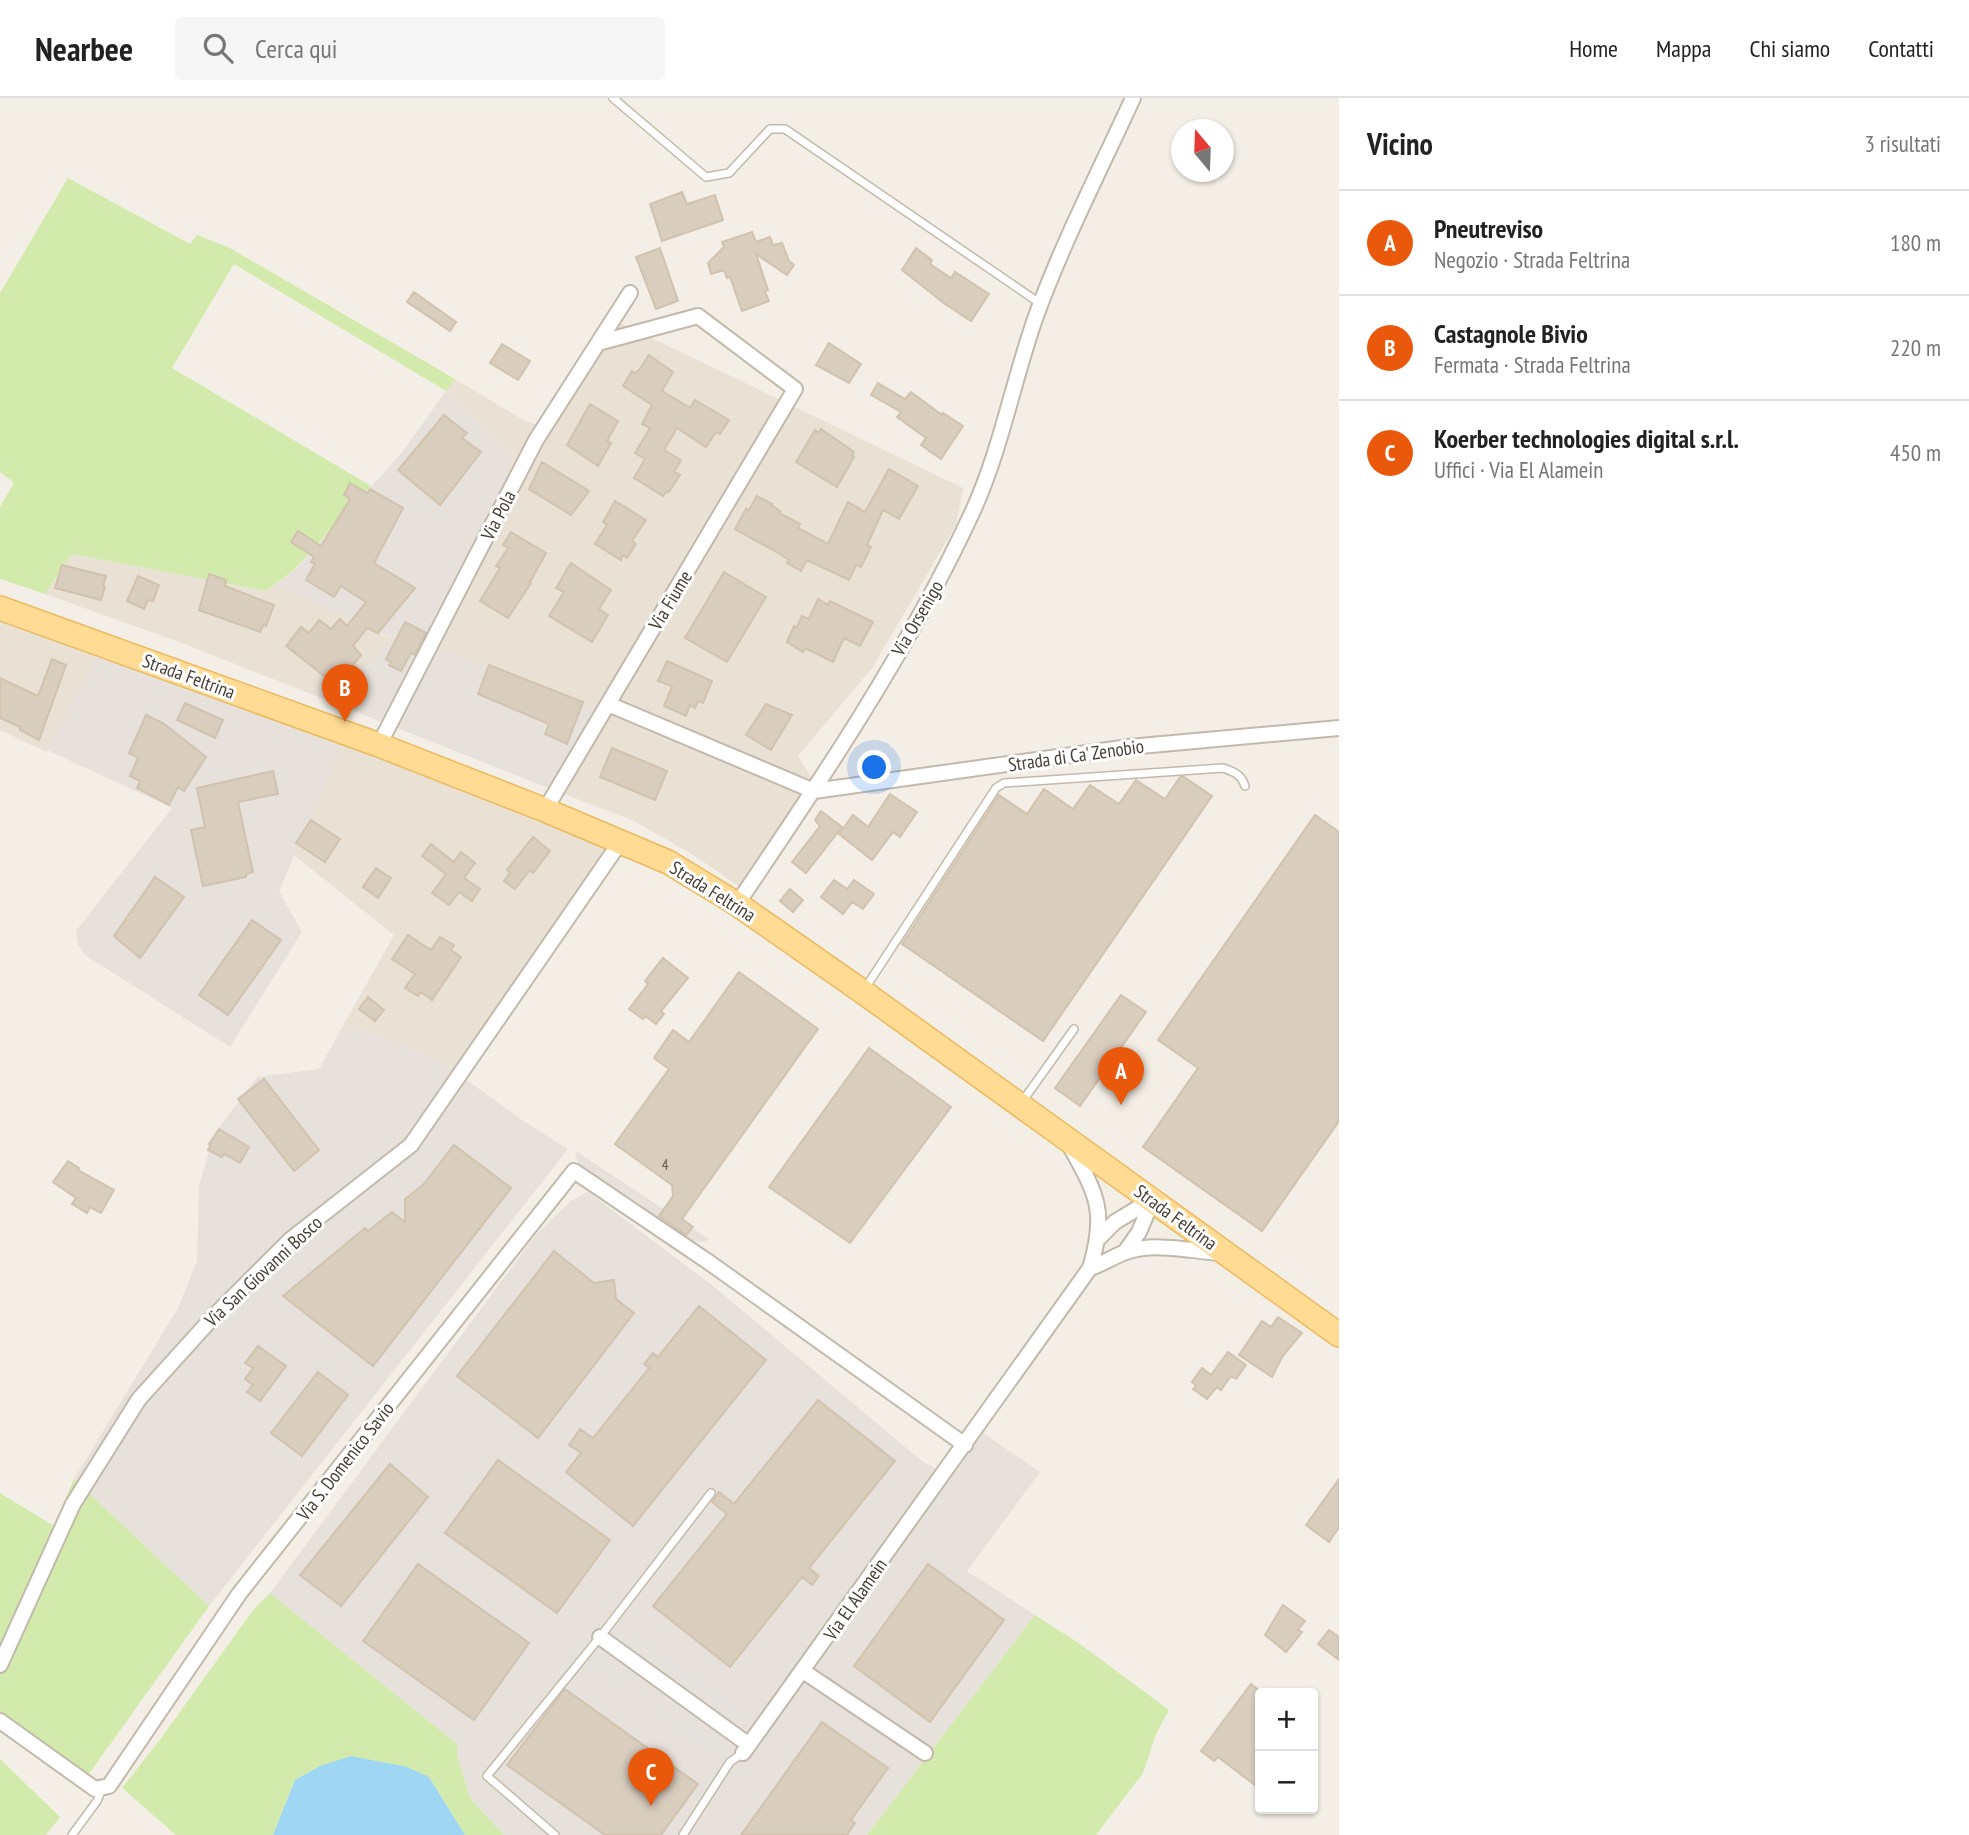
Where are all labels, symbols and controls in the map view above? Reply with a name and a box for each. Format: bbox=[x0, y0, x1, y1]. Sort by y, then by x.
search box bbox=[175, 17, 665, 80]
text: Nearbee bbox=[35, 27, 133, 70]
icon: search bbox=[199, 29, 237, 67]
text: Cerca qui bbox=[255, 32, 337, 65]
text: Home bbox=[1569, 33, 1618, 64]
text: Mappa bbox=[1656, 33, 1711, 64]
text: Chi siamo bbox=[1749, 33, 1830, 64]
text: Contatti bbox=[1868, 33, 1934, 64]
north arrow bbox=[1171, 119, 1234, 182]
text: Vicino bbox=[1367, 124, 1433, 163]
text: 3 risultati bbox=[1865, 129, 1941, 158]
text: Pneutreviso bbox=[1434, 212, 1543, 245]
text: A bbox=[1384, 228, 1396, 257]
text: 180 m bbox=[1890, 228, 1941, 257]
text: Negozio · Strada Feltrina bbox=[1434, 245, 1630, 274]
text: Castagnole Bivio bbox=[1434, 317, 1588, 350]
text: B bbox=[1384, 333, 1396, 362]
text: 220 m bbox=[1890, 333, 1941, 362]
text: Fermata · Strada Feltrina bbox=[1434, 350, 1631, 379]
text: Koerber technologies digital s.r.l. bbox=[1434, 422, 1739, 455]
text: C bbox=[1385, 438, 1395, 467]
text: 450 m bbox=[1890, 438, 1941, 467]
text: Uffici · Via El Alamein bbox=[1434, 455, 1603, 484]
street label: Via Pola bbox=[475, 486, 521, 545]
street label: Via Fiume bbox=[642, 566, 697, 635]
street label: Via Orsenigo bbox=[885, 576, 948, 661]
street label: Strada Feltrina bbox=[139, 648, 239, 704]
pin: B bbox=[322, 664, 368, 722]
street label: Strada di Ca' Zenobio bbox=[1007, 734, 1145, 776]
your location bbox=[857, 750, 891, 784]
street label: Strada Feltrina bbox=[666, 855, 760, 927]
pin: A bbox=[1098, 1047, 1144, 1105]
house number: 4 bbox=[661, 1154, 669, 1174]
street label: Strada Feltrina bbox=[1130, 1179, 1222, 1255]
street label: Via San Giovanni Bosco bbox=[198, 1210, 327, 1332]
street label: Via S. Domenico Savio bbox=[291, 1397, 399, 1526]
street label: Via El Alamein bbox=[818, 1553, 892, 1645]
map controls bbox=[1255, 1688, 1318, 1814]
button: + bbox=[1255, 1688, 1318, 1751]
pin: C bbox=[628, 1748, 674, 1806]
button: − bbox=[1255, 1751, 1318, 1814]

